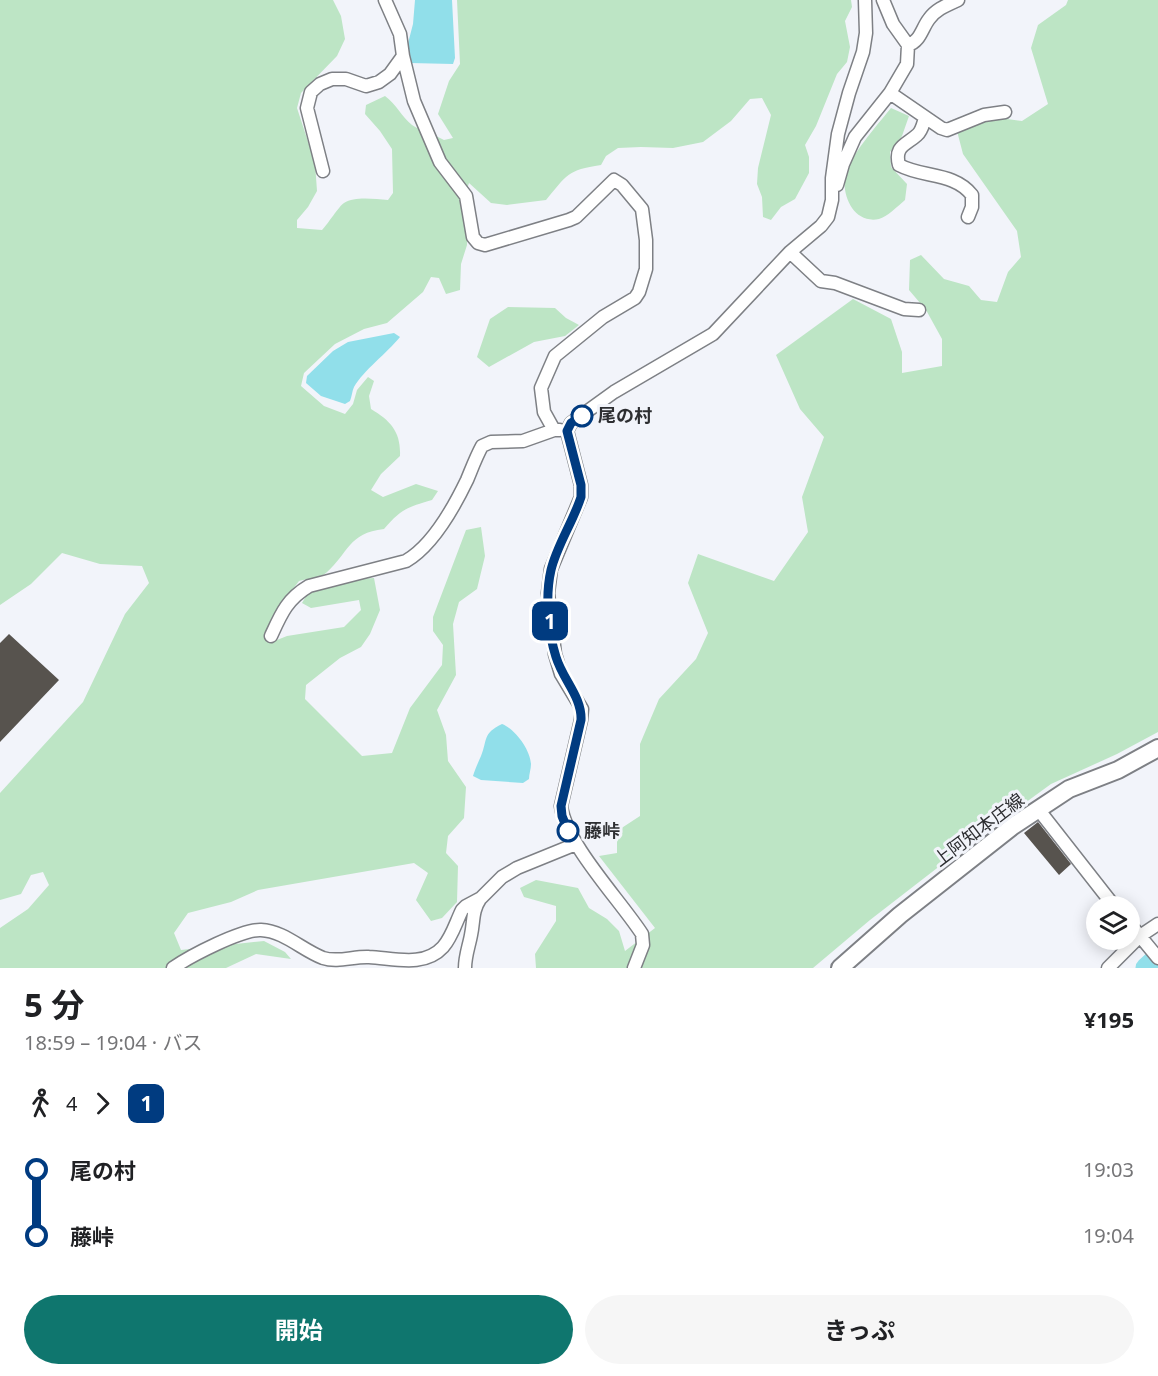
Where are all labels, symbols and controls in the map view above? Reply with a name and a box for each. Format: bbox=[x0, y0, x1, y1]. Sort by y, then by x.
place label: 尾の村 bbox=[598, 403, 652, 427]
marker: 尾の村 bbox=[571, 405, 593, 427]
line badge: 1 bbox=[530, 602, 570, 640]
text: 1 bbox=[544, 607, 556, 635]
street label: 上阿知本庄線 bbox=[928, 787, 1029, 871]
place label: 藤峠 bbox=[584, 818, 620, 842]
marker: 藤峠 bbox=[557, 820, 579, 842]
map controls bbox=[1086, 896, 1140, 950]
button: layers bbox=[1086, 896, 1140, 950]
text: 5 分 bbox=[24, 982, 84, 1027]
text: ¥195 bbox=[1084, 1004, 1134, 1034]
text: 18:59 – 19:04 · バス bbox=[24, 1029, 202, 1056]
icon: walk bbox=[24, 1087, 57, 1120]
icon: forward bbox=[86, 1087, 119, 1120]
text: 1 bbox=[140, 1089, 152, 1117]
text: 4 bbox=[66, 1090, 77, 1117]
text: 尾の村 bbox=[70, 1155, 136, 1185]
text: 19:03 bbox=[1083, 1156, 1134, 1183]
text: 藤峠 bbox=[70, 1221, 114, 1251]
text: 19:04 bbox=[1083, 1222, 1134, 1249]
button: 開始 bbox=[24, 1295, 573, 1364]
button: きっぷ bbox=[585, 1295, 1134, 1364]

